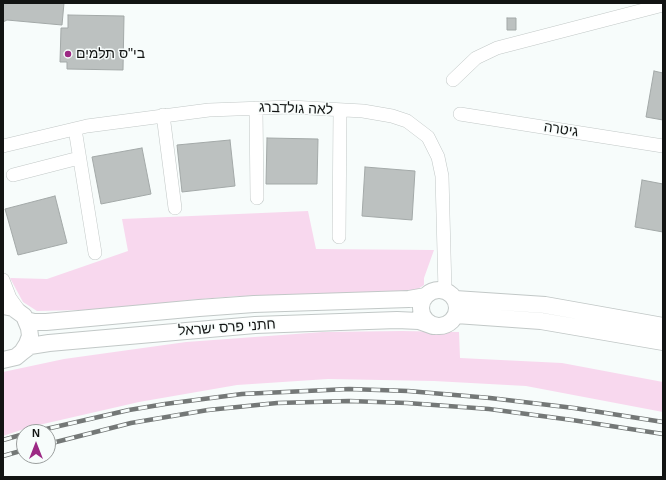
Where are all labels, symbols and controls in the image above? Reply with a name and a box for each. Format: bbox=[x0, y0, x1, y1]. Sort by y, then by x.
place label: בי"ס תלמים bbox=[76, 46, 145, 62]
marker: בי"ס תלמים bbox=[63, 49, 73, 59]
street label: לאה גולדברג bbox=[259, 99, 333, 119]
street label: גיטרה bbox=[543, 119, 579, 141]
street label: חתני פרס ישראל bbox=[178, 316, 276, 340]
north arrow bbox=[16, 424, 56, 464]
text: N bbox=[32, 427, 40, 439]

